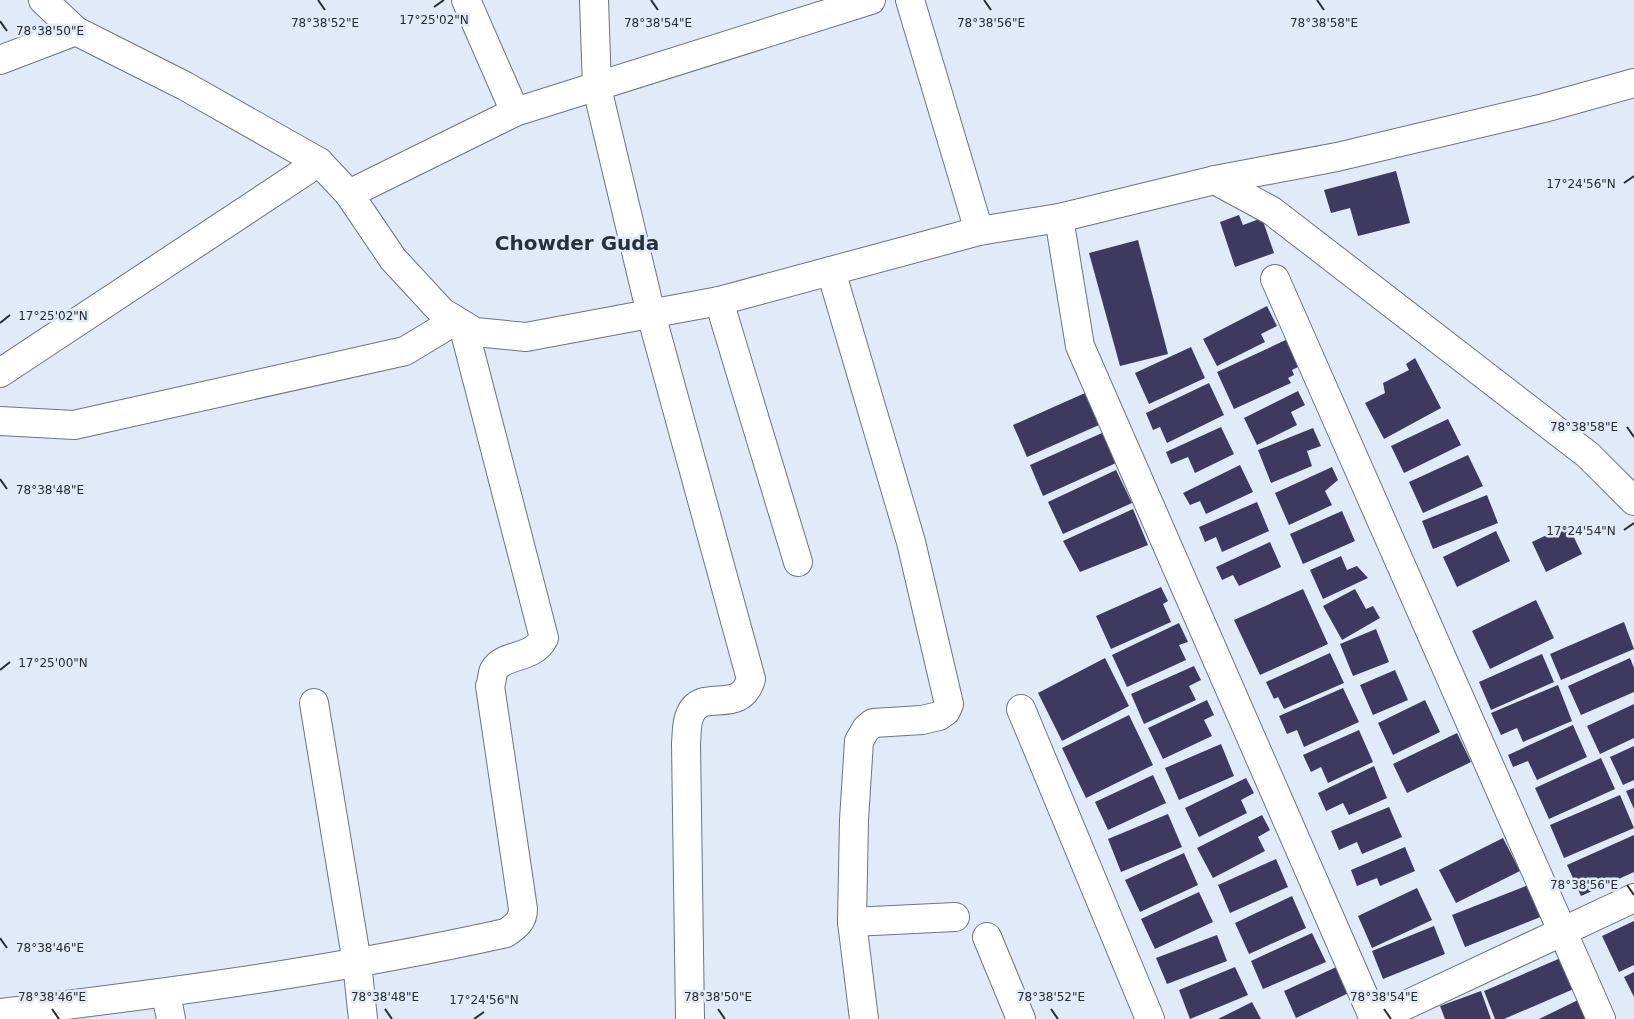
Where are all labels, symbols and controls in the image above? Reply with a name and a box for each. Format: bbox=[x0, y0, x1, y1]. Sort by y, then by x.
text: 17°25'02"N bbox=[399, 13, 469, 27]
text: 78°38'52"E bbox=[291, 16, 359, 30]
text: 78°38'54"E bbox=[624, 16, 692, 30]
text: 78°38'56"E bbox=[957, 16, 1025, 30]
text: 78°38'58"E bbox=[1290, 16, 1358, 30]
text: 78°38'50"E bbox=[16, 24, 84, 38]
text: 17°24'56"N bbox=[1546, 177, 1616, 191]
district label: Chowder Guda bbox=[495, 231, 659, 255]
text: 17°25'02"N bbox=[18, 309, 88, 323]
text: 78°38'58"E bbox=[1550, 420, 1618, 434]
text: 78°38'48"E bbox=[16, 483, 84, 497]
text: 17°24'54"N bbox=[1546, 524, 1616, 538]
text: 17°25'00"N bbox=[18, 656, 88, 670]
text: 78°38'56"E bbox=[1550, 878, 1618, 892]
text: 78°38'46"E bbox=[16, 941, 84, 955]
text: 78°38'46"E bbox=[18, 990, 86, 1004]
text: 78°38'48"E bbox=[351, 990, 419, 1004]
text: 78°38'50"E bbox=[684, 990, 752, 1004]
text: 78°38'52"E bbox=[1017, 990, 1085, 1004]
text: 78°38'54"E bbox=[1350, 990, 1418, 1004]
text: 17°24'56"N bbox=[449, 993, 519, 1007]

